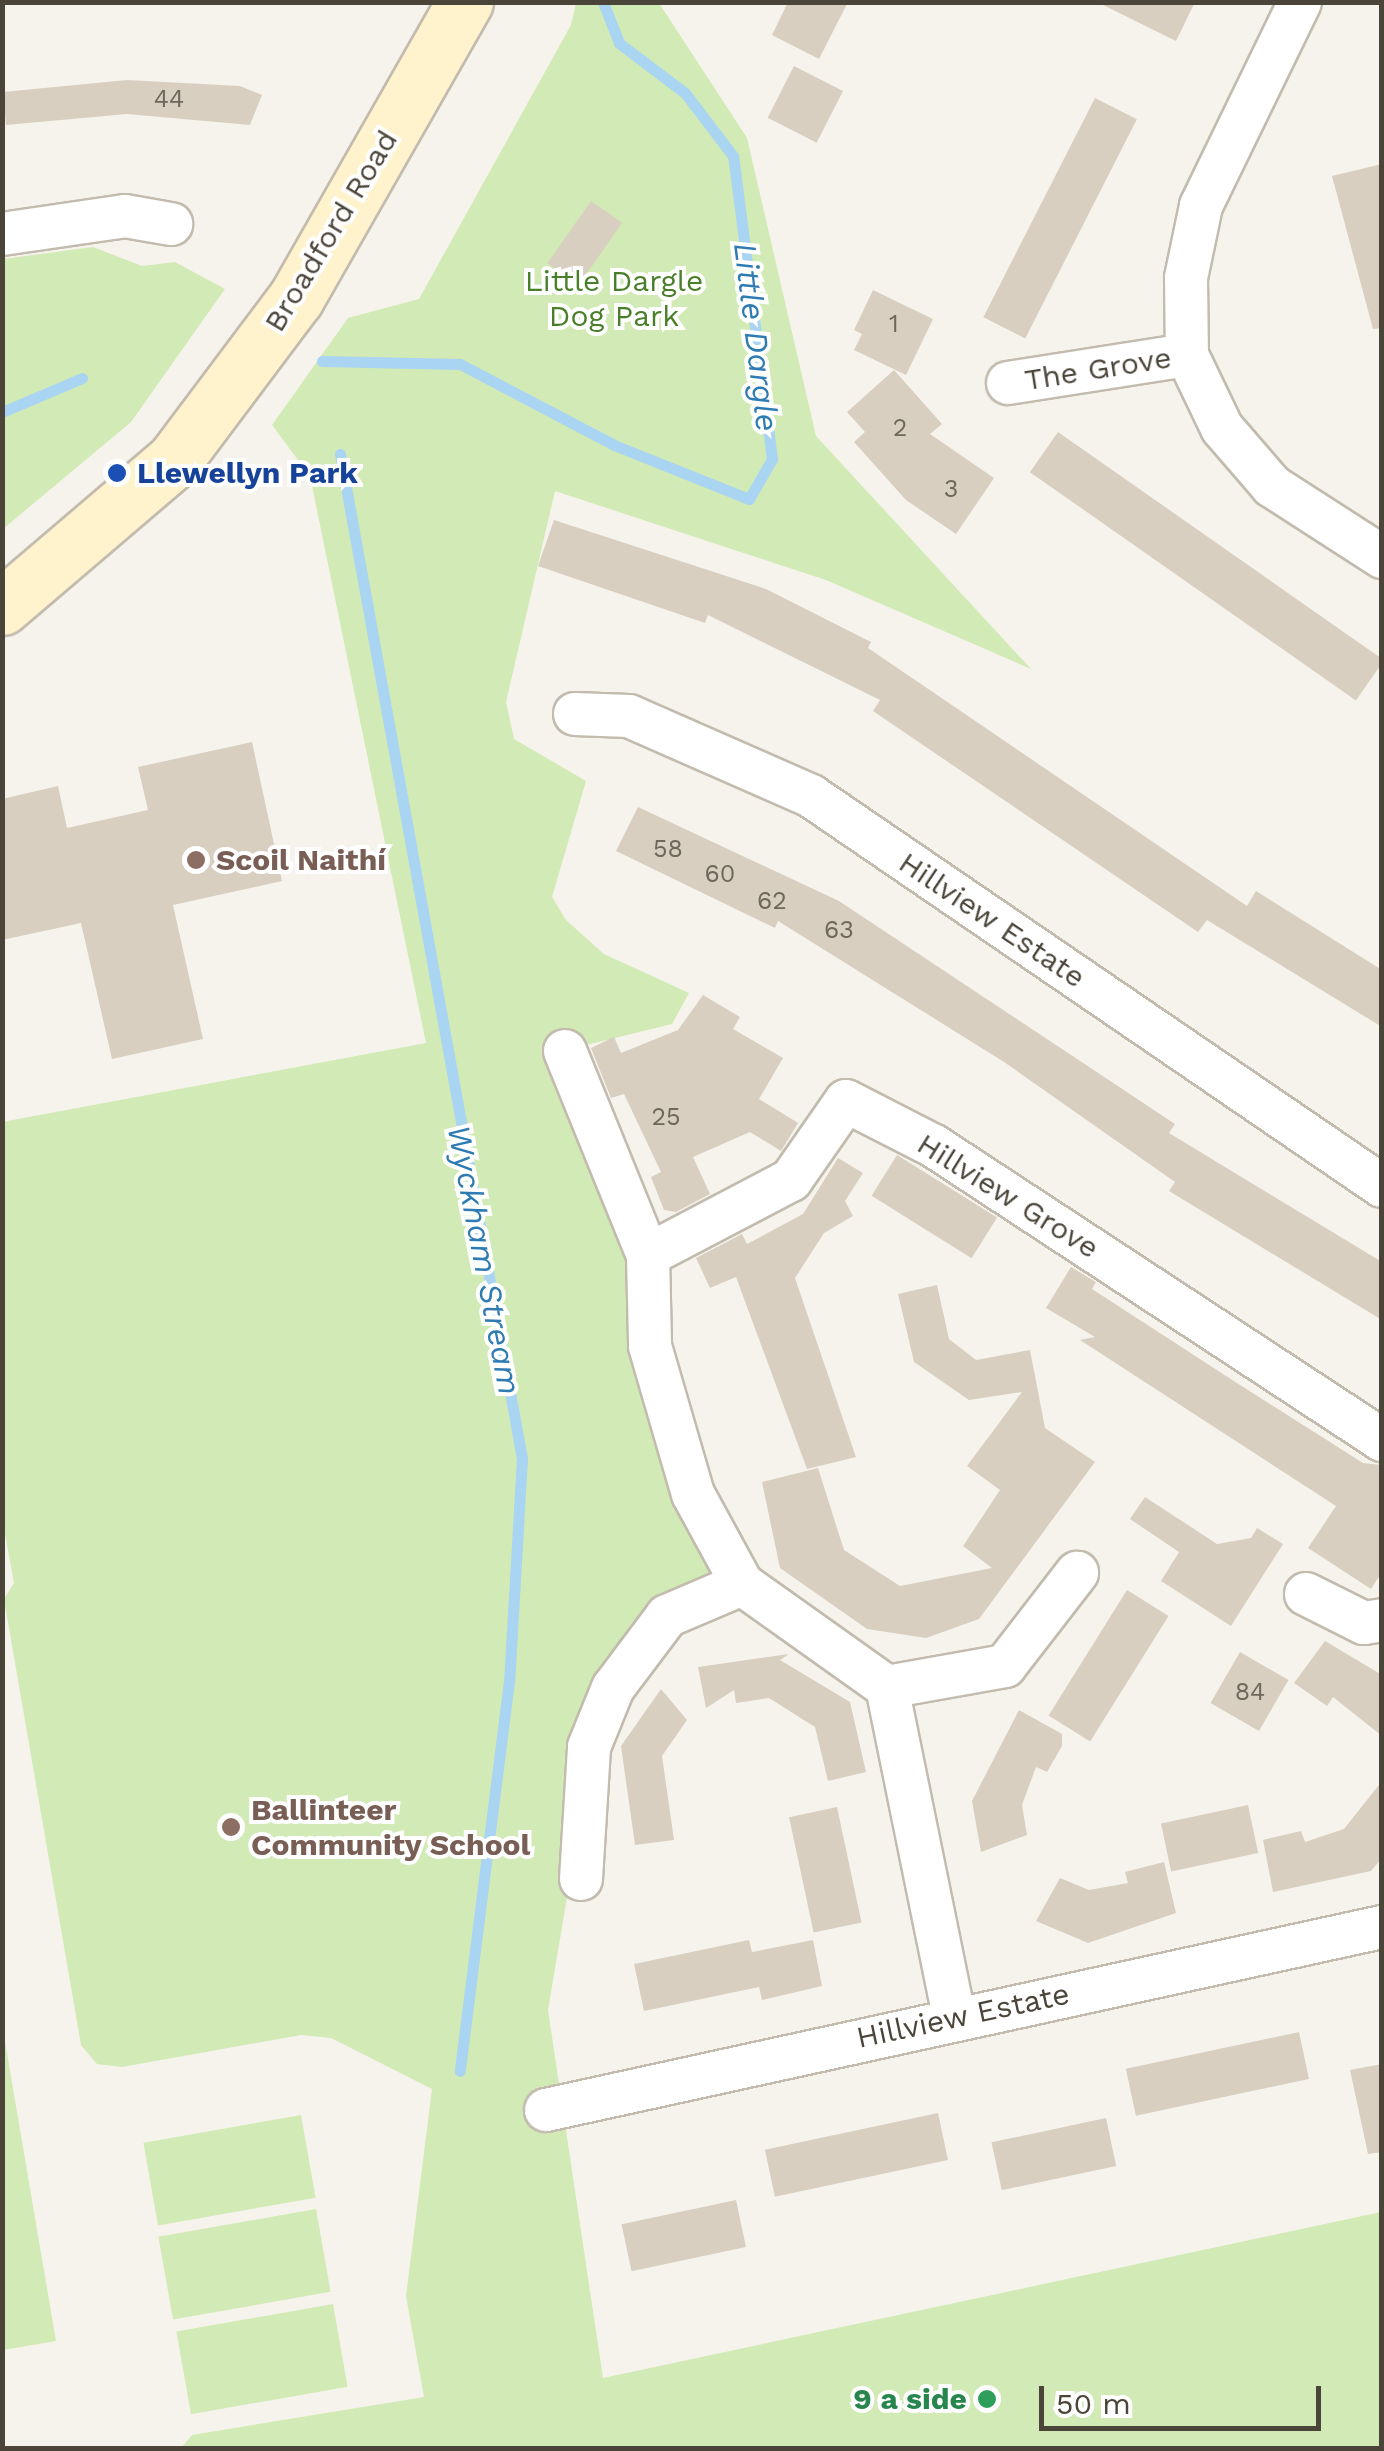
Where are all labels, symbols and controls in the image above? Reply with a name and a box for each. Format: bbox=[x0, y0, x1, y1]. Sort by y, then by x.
house number: 44 bbox=[154, 84, 184, 114]
street label: Broadford Road bbox=[257, 124, 405, 338]
water label: Little Dargle bbox=[725, 240, 787, 434]
park label: Little Dargle Dog Park bbox=[525, 263, 703, 334]
house number: 1 bbox=[889, 309, 899, 339]
street label: The Grove bbox=[1022, 340, 1174, 398]
house number: 2 bbox=[893, 413, 907, 443]
place label: Llewellyn Park bbox=[137, 455, 358, 491]
marker: Llewellyn Park bbox=[106, 462, 128, 484]
house number: 3 bbox=[944, 474, 958, 504]
house number: 58 bbox=[653, 834, 683, 864]
place label: Scoil Naithí bbox=[216, 842, 387, 878]
street label: Hillview Estate bbox=[892, 844, 1092, 996]
marker: Scoil Naithí bbox=[185, 849, 207, 871]
house number: 60 bbox=[705, 859, 735, 889]
house number: 62 bbox=[757, 886, 787, 916]
house number: 63 bbox=[824, 915, 854, 945]
house number: 25 bbox=[651, 1102, 681, 1132]
water label: Wyckham Stream bbox=[439, 1122, 529, 1398]
street label: Hillview Grove bbox=[910, 1126, 1106, 1266]
house number: 84 bbox=[1235, 1677, 1265, 1707]
place label: Ballinteer Community School bbox=[251, 1792, 531, 1862]
marker: Ballinteer Community School bbox=[220, 1816, 242, 1838]
street label: Hillview Estate bbox=[853, 1976, 1073, 2056]
scale bar bbox=[1044, 2366, 1326, 2428]
place label: 9 a side bbox=[853, 2381, 967, 2417]
text: 50 m bbox=[1056, 2386, 1131, 2421]
marker: 9 a side bbox=[976, 2388, 998, 2410]

